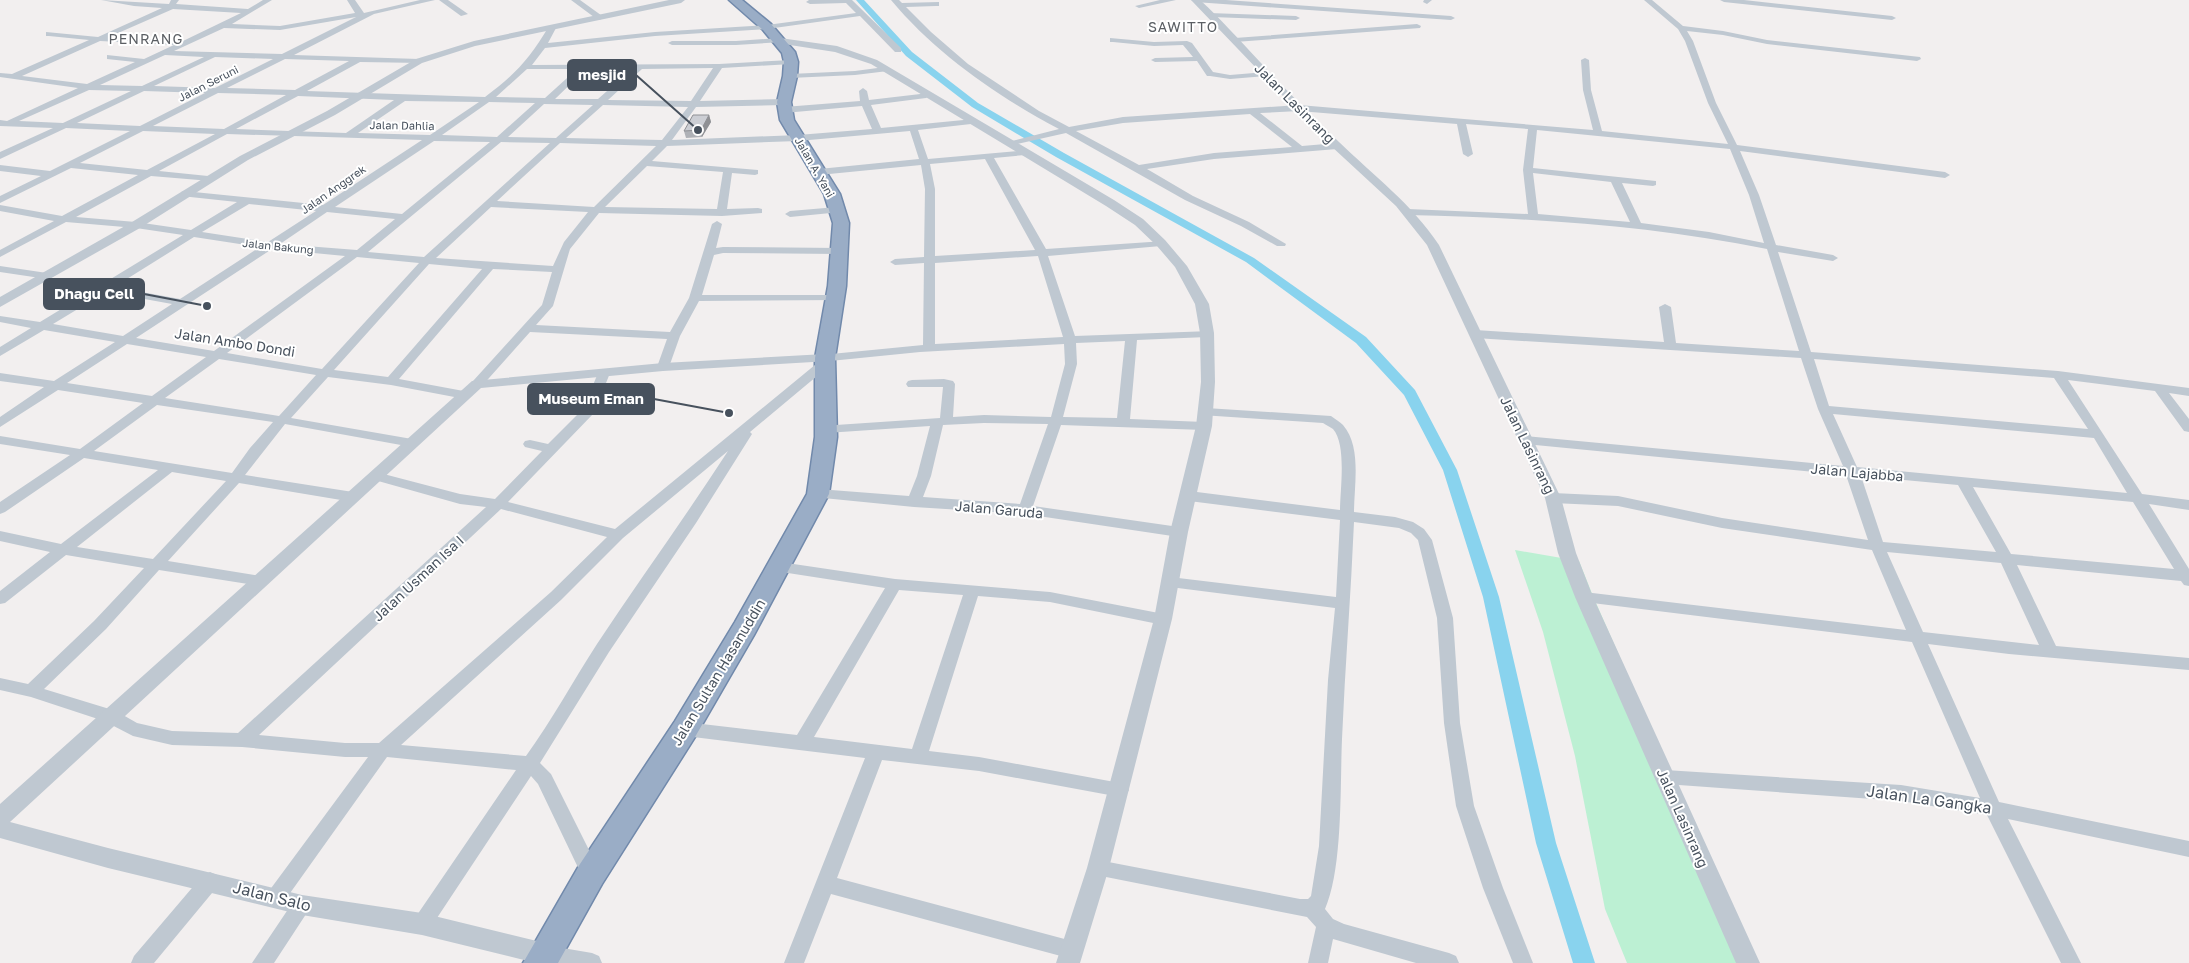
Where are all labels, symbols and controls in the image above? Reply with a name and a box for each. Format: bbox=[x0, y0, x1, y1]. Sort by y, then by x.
district label: SAWITTO bbox=[1148, 18, 1218, 35]
district label: PENRANG bbox=[109, 30, 183, 47]
street label: Jalan Lasinrang bbox=[1251, 59, 1339, 147]
callout: mesjid bbox=[568, 60, 636, 90]
street label: Jalan Seruni bbox=[176, 62, 240, 104]
text: mesjid bbox=[578, 65, 626, 83]
street label: Jalan Dahlia bbox=[369, 118, 435, 132]
street label: Jalan A. Yani bbox=[793, 135, 837, 199]
street label: Jalan Anggrek bbox=[298, 162, 368, 216]
street label: Jalan Bakung bbox=[242, 236, 314, 256]
callout: Dhagu Cell bbox=[44, 279, 144, 309]
text: Dhagu Cell bbox=[54, 284, 134, 302]
street label: Jalan Ambo Dondi bbox=[174, 324, 296, 360]
callout: Museum Eman bbox=[528, 384, 654, 414]
text: Museum Eman bbox=[538, 389, 644, 407]
street label: Jalan Lasinrang bbox=[1497, 393, 1559, 497]
street label: Jalan Lajabba bbox=[1810, 459, 1904, 485]
street label: Jalan Garuda bbox=[954, 497, 1044, 521]
street label: Jalan Usman Isa I bbox=[369, 532, 467, 624]
street label: Jalan Sultan Hasanuddin bbox=[667, 596, 769, 748]
street label: Jalan Lasinrang bbox=[1654, 766, 1712, 870]
street label: Jalan La Gangka bbox=[1865, 780, 1993, 818]
street label: Jalan Salo bbox=[231, 877, 313, 915]

